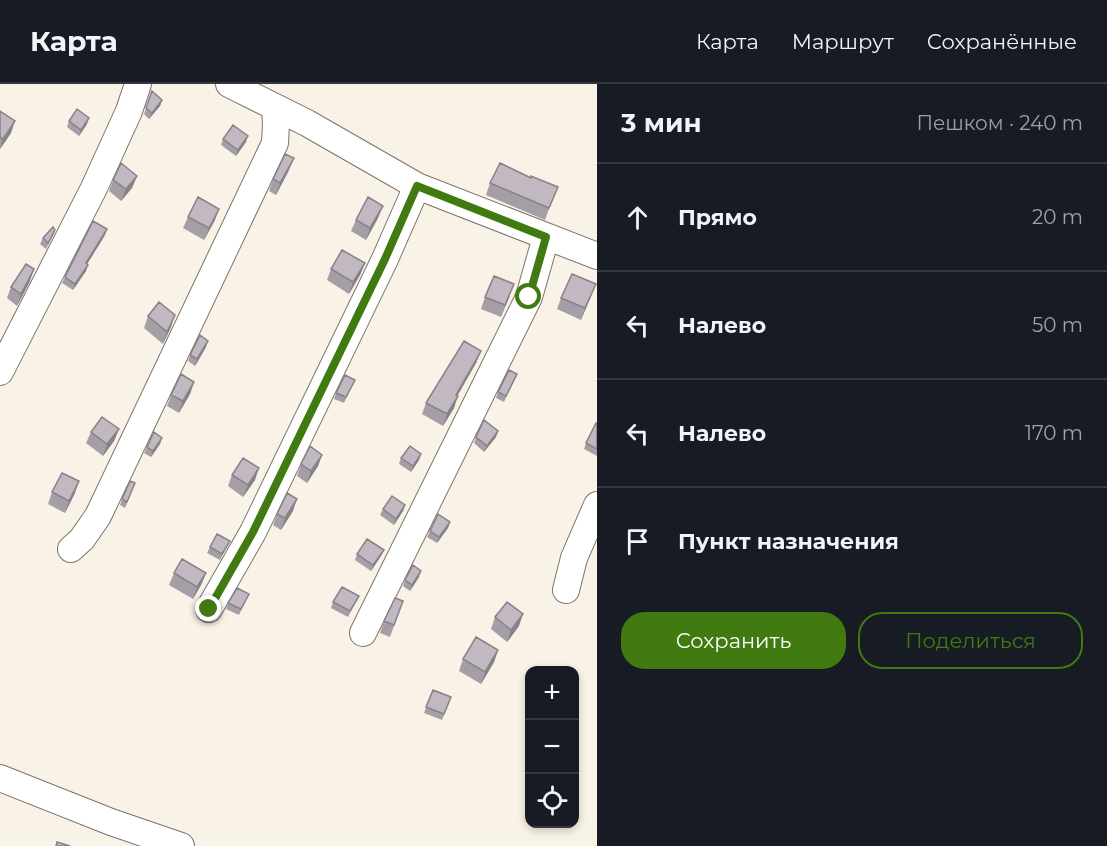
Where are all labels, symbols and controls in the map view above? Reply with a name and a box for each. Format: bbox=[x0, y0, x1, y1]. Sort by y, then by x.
text: Карта bbox=[30, 24, 118, 58]
text: Карта bbox=[696, 29, 759, 54]
text: Маршрут bbox=[792, 29, 894, 54]
text: Сохранённые bbox=[927, 29, 1077, 54]
text: 3 мин bbox=[621, 107, 701, 139]
text: Пешком · 240 m bbox=[916, 111, 1083, 135]
icon: ahead bbox=[621, 201, 654, 234]
text: Прямо bbox=[678, 204, 757, 231]
text: 20 m bbox=[1032, 205, 1083, 229]
route start bbox=[515, 283, 541, 309]
icon: left bbox=[621, 309, 654, 342]
text: Налево bbox=[678, 312, 766, 339]
text: 50 m bbox=[1032, 313, 1083, 337]
icon: left bbox=[621, 417, 654, 450]
text: Налево bbox=[678, 420, 766, 447]
text: 170 m bbox=[1025, 421, 1083, 445]
icon: arrive bbox=[621, 525, 654, 558]
text: Пункт назначения bbox=[678, 528, 899, 555]
route end bbox=[195, 595, 221, 621]
button: Сохранить bbox=[621, 612, 846, 669]
button: Поделиться bbox=[858, 612, 1083, 669]
map controls bbox=[525, 666, 579, 828]
button: + bbox=[525, 666, 579, 720]
button: − bbox=[525, 720, 579, 774]
button: locate bbox=[525, 774, 579, 828]

